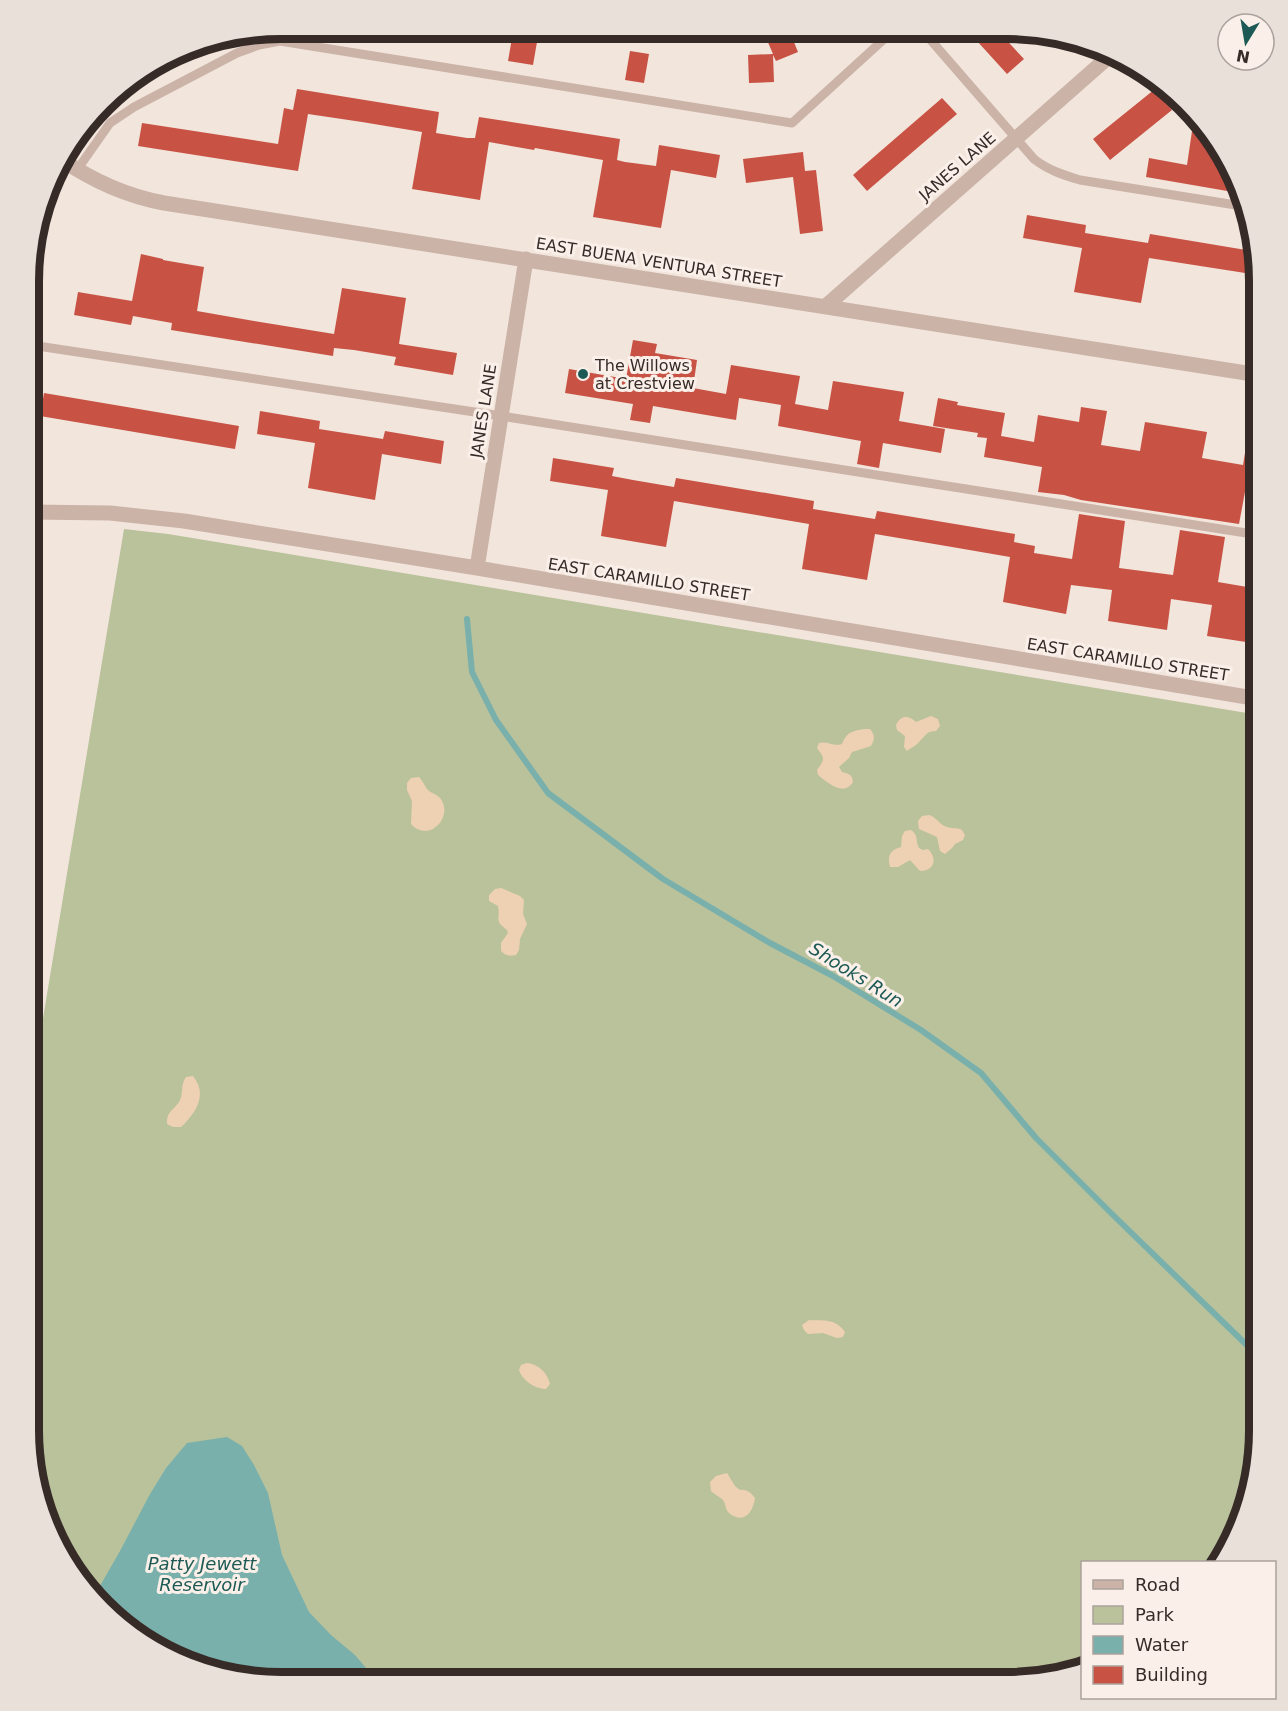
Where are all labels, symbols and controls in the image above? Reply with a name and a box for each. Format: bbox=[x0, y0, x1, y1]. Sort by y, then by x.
north arrow bbox=[1216, 12, 1276, 72]
text: N bbox=[1235, 46, 1252, 67]
street label: JANES LANE bbox=[914, 128, 999, 205]
street label: EAST BUENA VENTURA STREET bbox=[535, 234, 784, 291]
place label: The Willows at Crestview bbox=[594, 356, 695, 393]
street label: JANES LANE bbox=[467, 363, 500, 460]
marker: The Willows at Crestview bbox=[576, 367, 590, 381]
street label: EAST CARAMILLO STREET bbox=[547, 554, 751, 605]
street label: EAST CARAMILLO STREET bbox=[1026, 634, 1230, 685]
water label: Shooks Run bbox=[806, 938, 907, 1011]
water label: Patty Jewett Reservoir bbox=[148, 1553, 257, 1595]
legend bbox=[1081, 1561, 1276, 1699]
text: Road bbox=[1135, 1574, 1180, 1595]
text: Park bbox=[1135, 1604, 1174, 1625]
text: Water bbox=[1135, 1634, 1189, 1655]
text: Building bbox=[1135, 1664, 1208, 1685]

